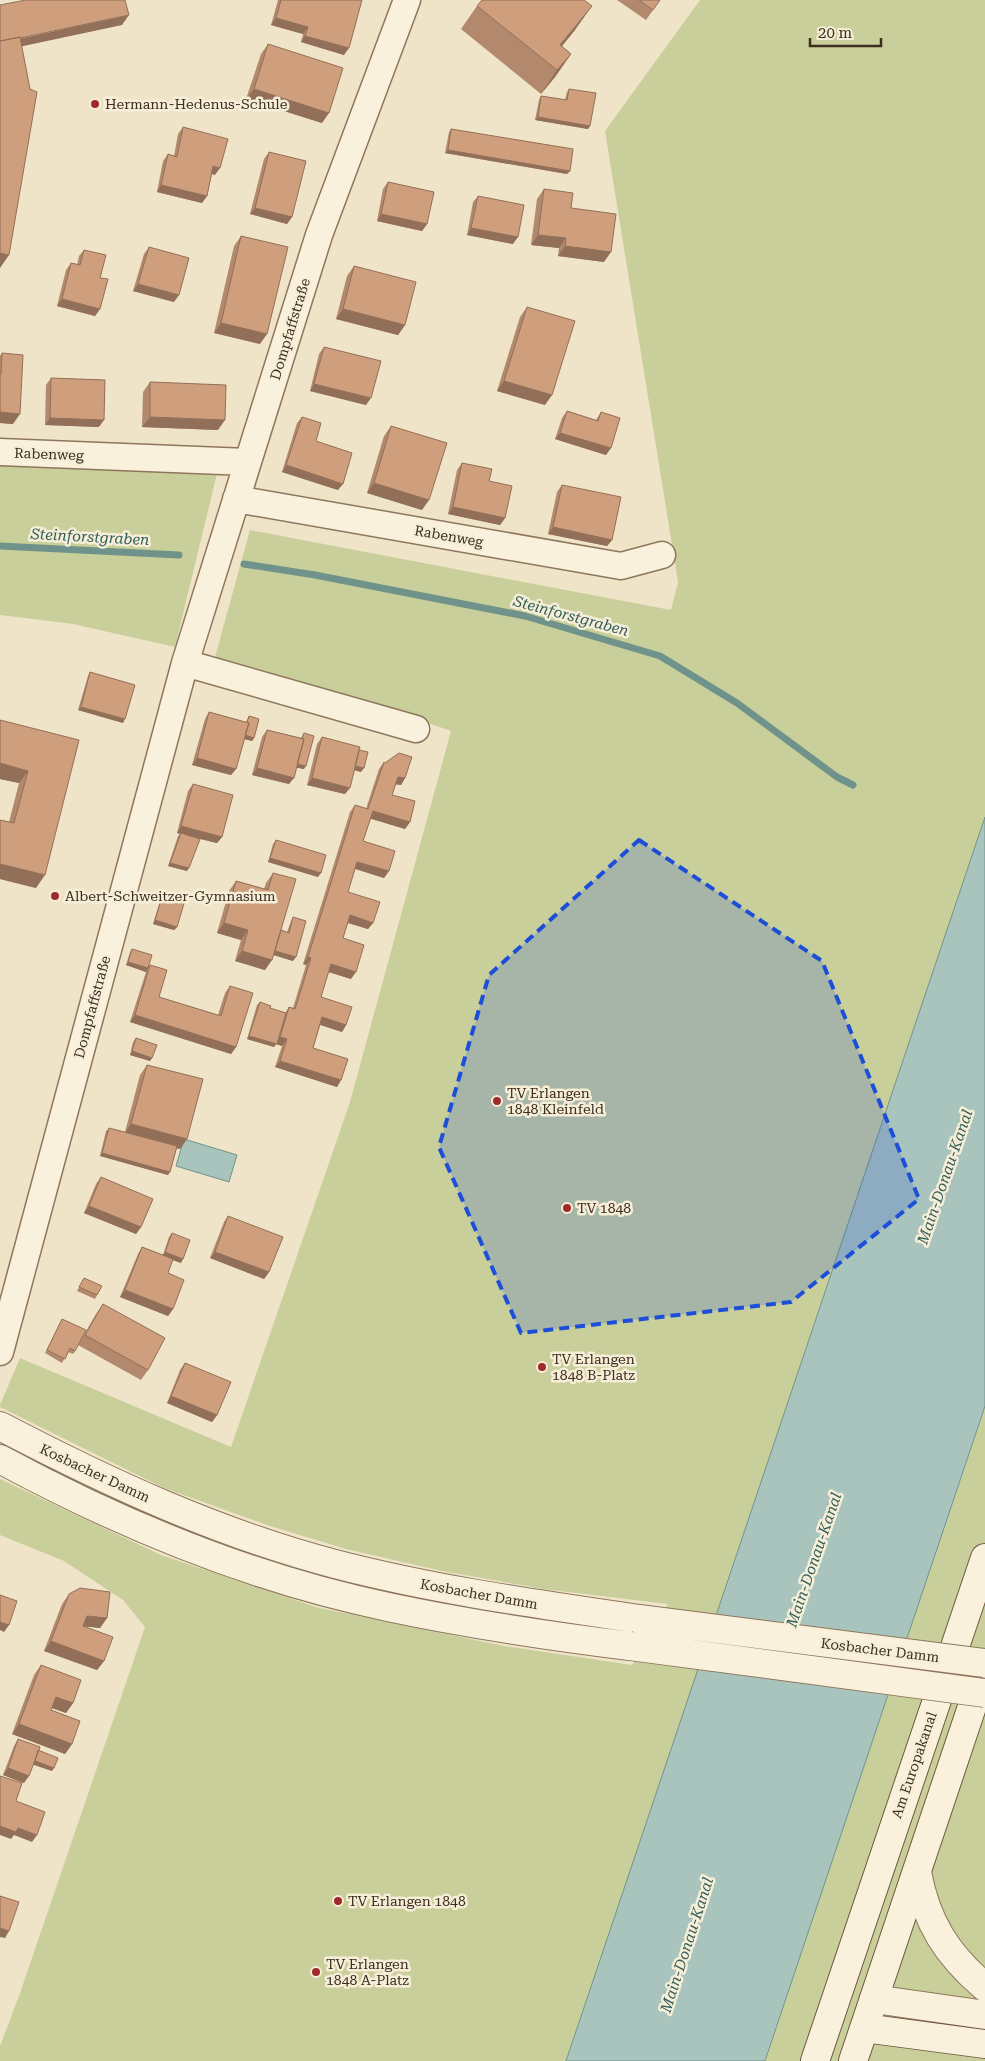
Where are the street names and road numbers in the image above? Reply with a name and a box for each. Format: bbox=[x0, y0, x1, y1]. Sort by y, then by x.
street label: Dompfaffstraße bbox=[267, 276, 313, 382]
street label: Rabenweg bbox=[14, 445, 84, 463]
street label: Rabenweg bbox=[413, 522, 485, 550]
street label: Dompfaffstraße bbox=[71, 954, 113, 1060]
street label: Kosbacher Damm bbox=[38, 1441, 153, 1506]
street label: Kosbacher Damm bbox=[419, 1576, 539, 1612]
street label: Kosbacher Damm bbox=[820, 1635, 940, 1665]
street label: Am Europakanal bbox=[888, 1709, 940, 1820]

